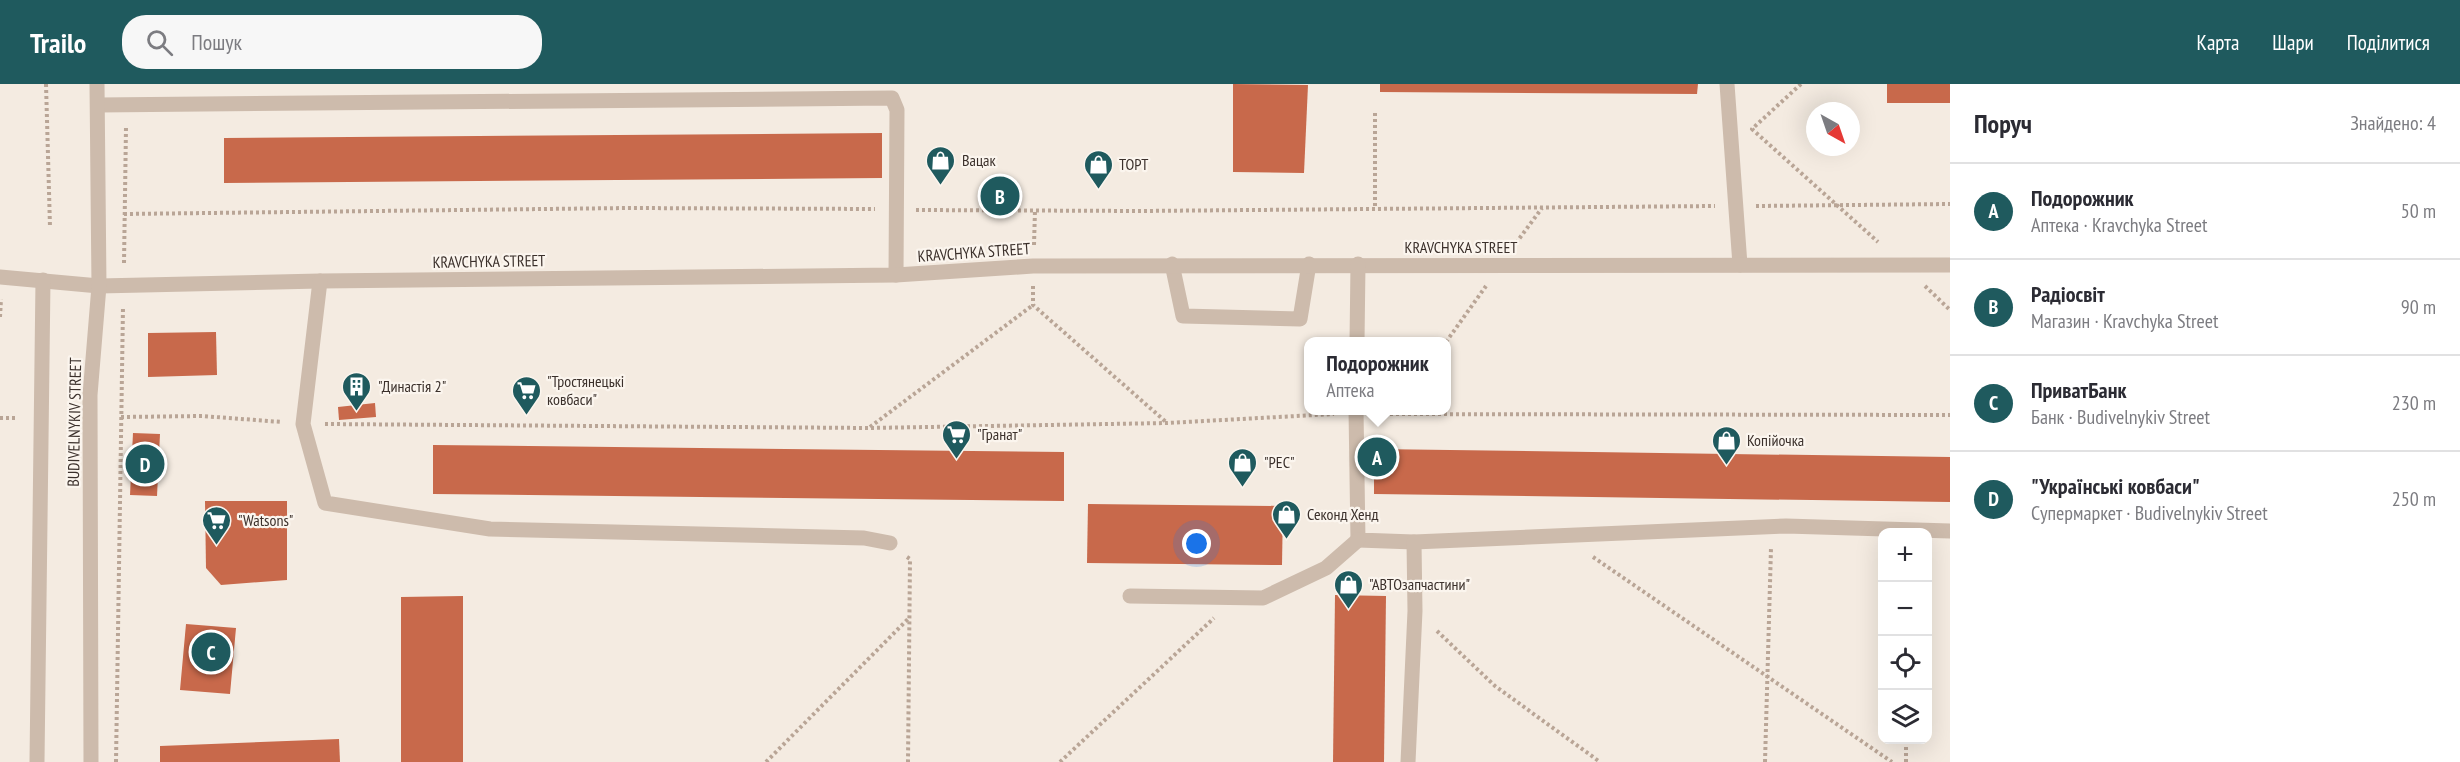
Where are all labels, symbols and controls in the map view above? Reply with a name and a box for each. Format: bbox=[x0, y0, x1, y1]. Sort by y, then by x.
search box bbox=[122, 15, 542, 69]
text: Trailo bbox=[30, 24, 86, 61]
icon: search bbox=[143, 26, 176, 59]
text: Пошук bbox=[191, 28, 242, 56]
text: Карта bbox=[2197, 29, 2239, 56]
text: Шари bbox=[2272, 29, 2314, 56]
text: Поділитися bbox=[2347, 29, 2430, 56]
north arrow bbox=[1806, 102, 1860, 156]
text: Поруч bbox=[1974, 107, 2032, 140]
text: Знайдено: 4 bbox=[2350, 110, 2436, 136]
shop icon: Вацак bbox=[925, 144, 957, 186]
shop icon: ТОРТ bbox=[1082, 148, 1114, 190]
place label: Вацак bbox=[962, 150, 996, 170]
place label: ТОРТ bbox=[1119, 154, 1149, 174]
pin: B bbox=[980, 174, 1020, 218]
text: Подорожник bbox=[2031, 184, 2134, 212]
text: A bbox=[1988, 198, 1999, 224]
text: 50 m bbox=[2401, 198, 2436, 224]
text: Аптека · Kravchyka Street bbox=[2031, 212, 2207, 238]
street label: KRAVCHYKA STREET bbox=[1405, 237, 1517, 257]
street label: KRAVCHYKA STREET bbox=[917, 238, 1031, 266]
street label: KRAVCHYKA STREET bbox=[432, 250, 546, 272]
text: Радіосвіт bbox=[2031, 280, 2105, 308]
text: B bbox=[1989, 294, 1998, 320]
text: 90 m bbox=[2401, 294, 2436, 320]
text: Магазин · Kravchyka Street bbox=[2031, 308, 2218, 334]
popup bbox=[1304, 337, 1451, 415]
text: Подорожник bbox=[1326, 349, 1429, 377]
street label: BUDIVELNYKIV STREET bbox=[63, 357, 85, 487]
building icon: "Династія 2" bbox=[341, 370, 373, 412]
place label: "Тростянецькі ковбаси" bbox=[547, 371, 624, 409]
supermarket icon: "Тростянецькі ковбаси" bbox=[510, 374, 542, 416]
place label: "Династія 2" bbox=[378, 376, 446, 396]
text: ПриватБанк bbox=[2031, 376, 2126, 404]
text: Аптека bbox=[1326, 377, 1374, 403]
text: C bbox=[1989, 390, 1998, 416]
text: 230 m bbox=[2392, 390, 2436, 416]
text: Банк · Budivelnykiv Street bbox=[2031, 404, 2210, 430]
supermarket icon: "Гранат" bbox=[940, 418, 972, 460]
place label: "Гранат" bbox=[977, 424, 1022, 444]
shop icon: Копійочка bbox=[1710, 424, 1742, 466]
place label: Копійочка bbox=[1747, 430, 1804, 450]
pin: A bbox=[1358, 434, 1396, 479]
pin: D bbox=[126, 442, 164, 487]
shop icon: "РЕС" bbox=[1227, 446, 1259, 488]
place label: "РЕС" bbox=[1264, 452, 1295, 472]
text: "Українські ковбаси" bbox=[2031, 472, 2200, 500]
text: D bbox=[1988, 486, 1999, 512]
text: 250 m bbox=[2392, 486, 2436, 512]
shop icon: Секонд Хенд bbox=[1270, 498, 1302, 540]
text: Супермаркет · Budivelnykiv Street bbox=[2031, 500, 2268, 526]
supermarket icon: "Watsons" bbox=[201, 504, 233, 546]
place label: Секонд Хенд bbox=[1307, 504, 1379, 524]
place label: "Watsons" bbox=[238, 510, 293, 530]
map controls bbox=[1878, 528, 1932, 744]
button: + bbox=[1878, 528, 1932, 582]
your location bbox=[1182, 529, 1211, 558]
shop icon: "АВТОзапчастини" bbox=[1332, 568, 1364, 610]
place label: "АВТОзапчастини" bbox=[1369, 574, 1470, 594]
button: − bbox=[1878, 582, 1932, 636]
pin: C bbox=[192, 630, 230, 674]
button: locate bbox=[1878, 636, 1932, 690]
button: layers bbox=[1878, 690, 1932, 744]

